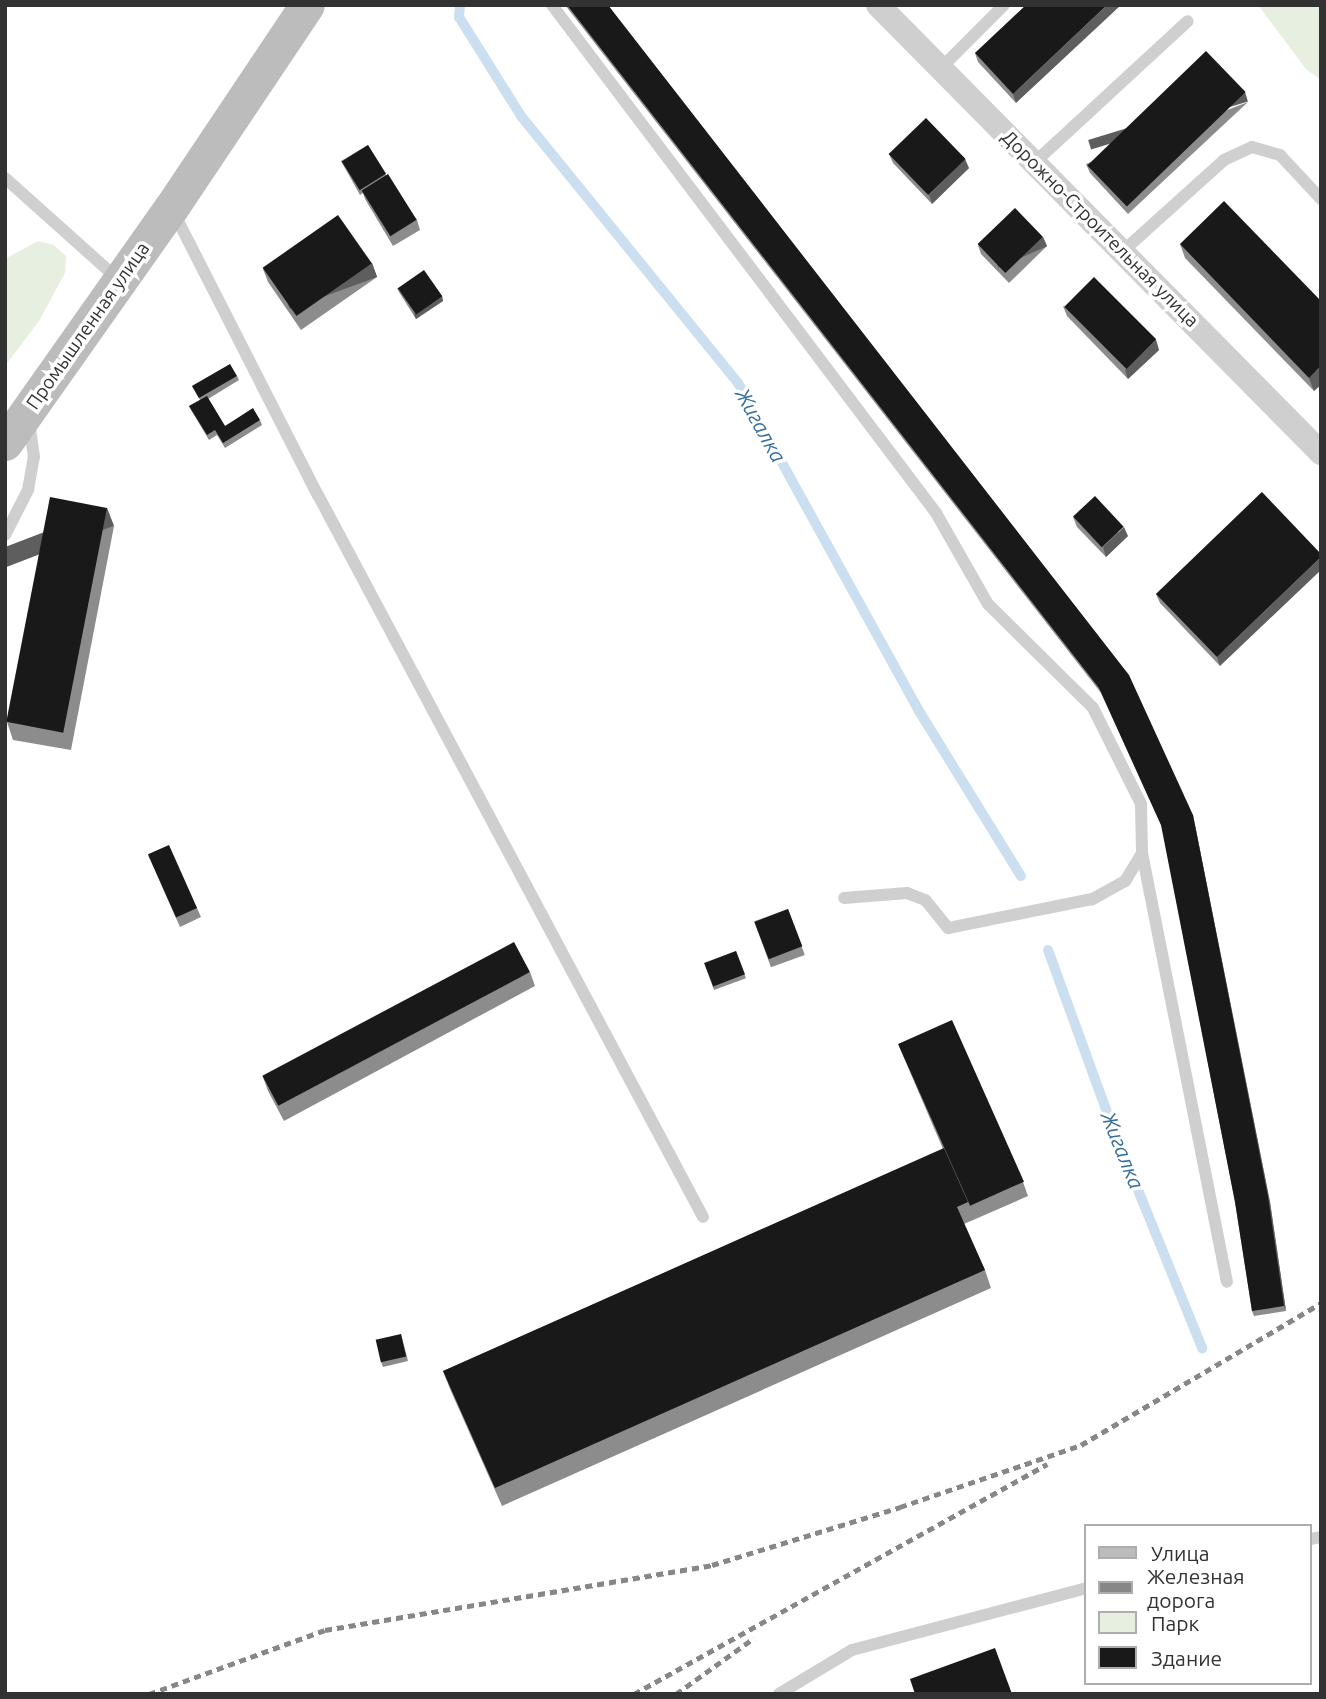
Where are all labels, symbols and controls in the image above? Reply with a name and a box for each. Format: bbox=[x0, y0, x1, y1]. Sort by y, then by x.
street label: Дорожно-Строительная улица bbox=[997, 126, 1203, 332]
street label: Промышленная улица bbox=[22, 238, 154, 414]
water label: Жигалка bbox=[730, 384, 792, 466]
water label: Жигалка bbox=[1096, 1108, 1150, 1192]
legend bbox=[1084, 1524, 1312, 1685]
text: Улица bbox=[1151, 1541, 1209, 1565]
text: Железная дорога bbox=[1147, 1564, 1245, 1612]
text: Парк bbox=[1151, 1611, 1199, 1635]
text: Здание bbox=[1151, 1646, 1222, 1670]

